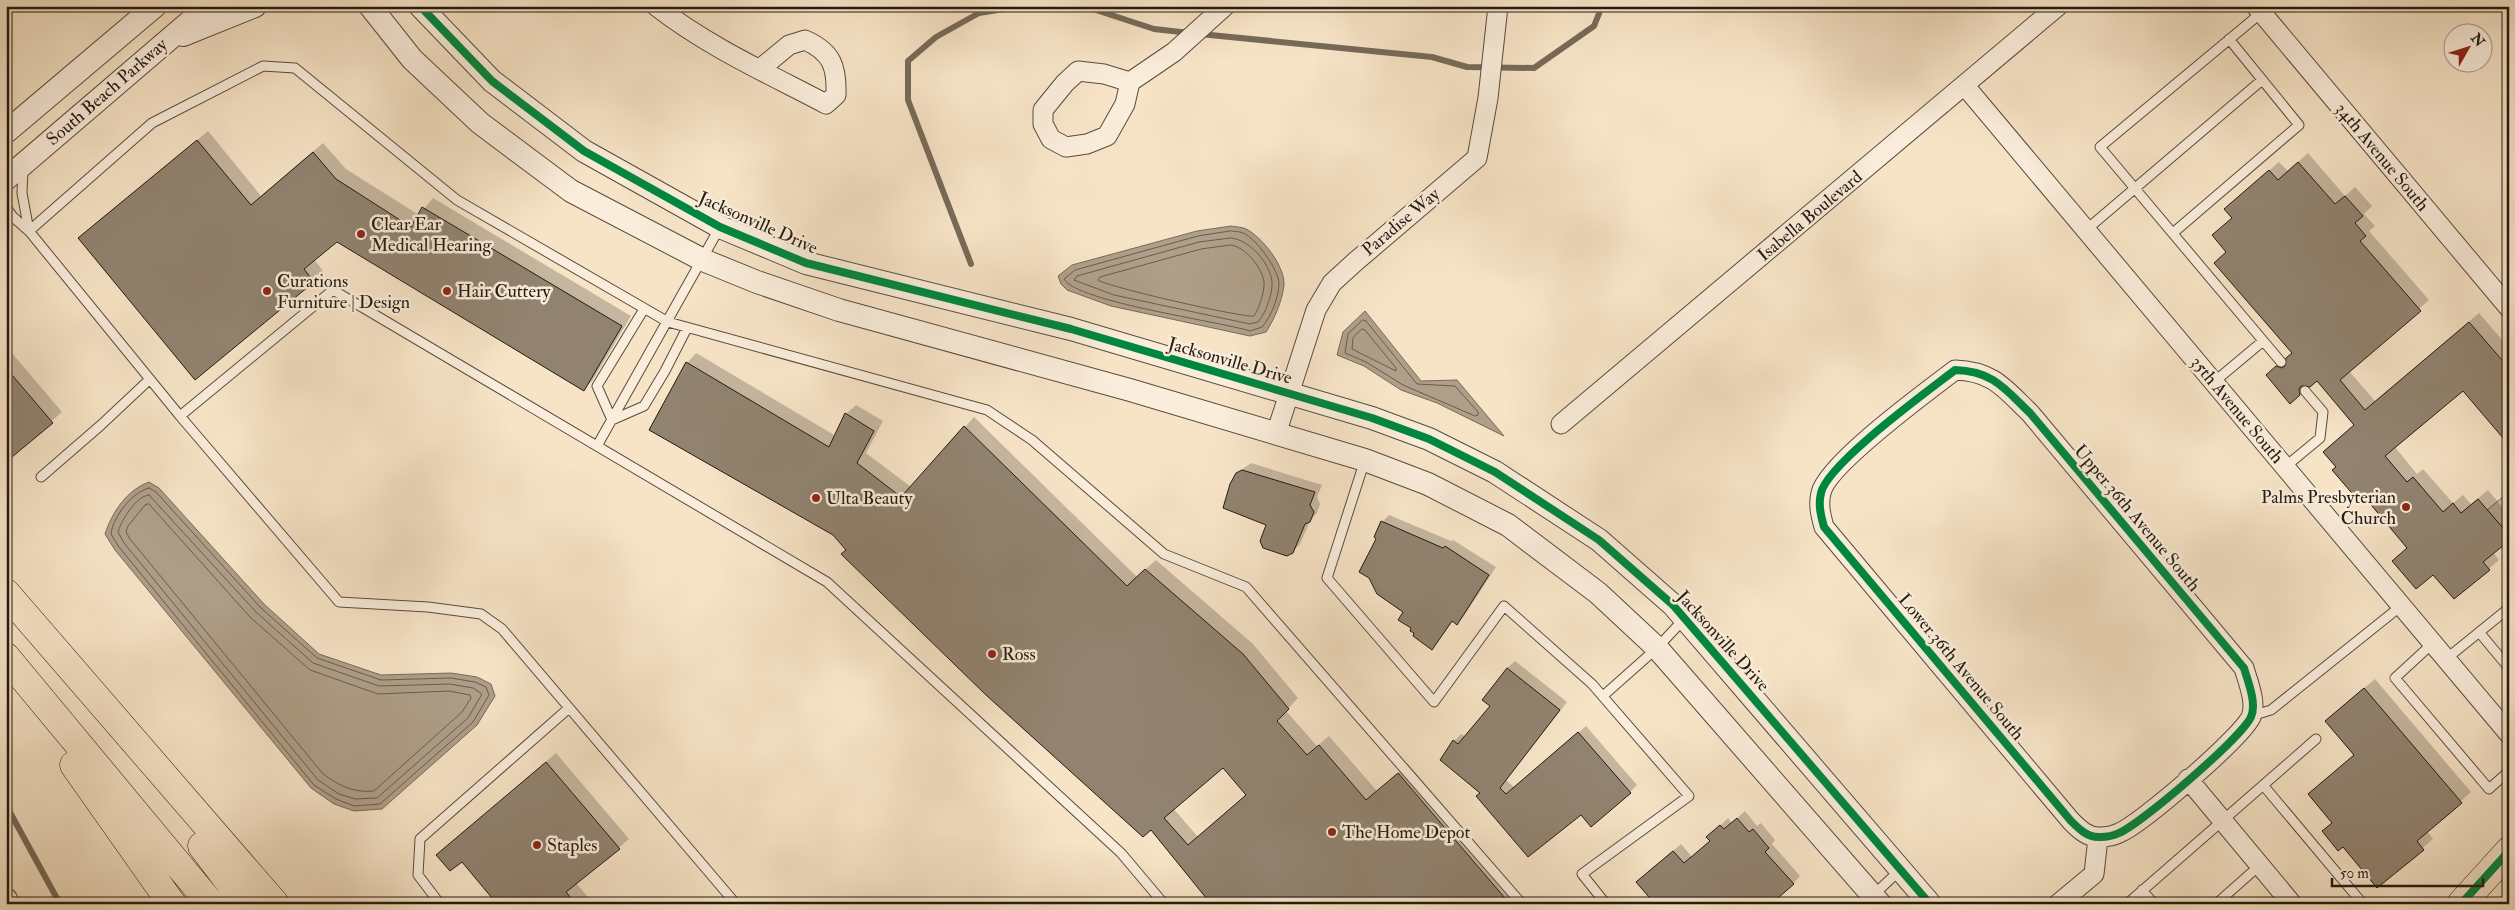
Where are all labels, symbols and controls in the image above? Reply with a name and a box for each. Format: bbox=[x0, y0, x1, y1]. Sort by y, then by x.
north arrow bbox=[2442, 22, 2492, 72]
text: N bbox=[2467, 29, 2489, 51]
street label: South Beach Parkway bbox=[42, 32, 173, 151]
street label: 34th Avenue South bbox=[2330, 98, 2434, 216]
street label: Isabella Boulevard bbox=[1753, 165, 1867, 267]
street label: Paradise Way bbox=[1357, 182, 1445, 261]
street label: Jacksonville Drive bbox=[694, 186, 822, 260]
place label: Clear Ear Medical Hearing bbox=[371, 213, 493, 257]
marker: Clear Ear Medical Hearing bbox=[355, 228, 367, 240]
place label: Curations Furniture | Design bbox=[277, 270, 410, 314]
place label: Hair Cuttery bbox=[457, 280, 552, 303]
marker: Curations Furniture | Design bbox=[261, 285, 273, 297]
marker: Hair Cuttery bbox=[441, 285, 453, 297]
street label: Jacksonville Drive bbox=[1164, 332, 1295, 390]
street label: 35th Avenue South bbox=[2185, 352, 2289, 469]
street label: Upper 36th Avenue South bbox=[2069, 440, 2206, 597]
place label: Palms Presbyterian Church bbox=[2261, 486, 2397, 530]
place label: Ulta Beauty bbox=[826, 487, 913, 510]
marker: Ulta Beauty bbox=[810, 492, 822, 504]
marker: Palms Presbyterian Church bbox=[2400, 501, 2412, 513]
street label: Jacksonville Drive bbox=[1671, 585, 1775, 697]
street label: Lower 36th Avenue South bbox=[1893, 589, 2030, 746]
place label: Ross bbox=[1002, 643, 1036, 666]
marker: Ross bbox=[986, 648, 998, 660]
place label: The Home Depot bbox=[1342, 821, 1470, 844]
marker: The Home Depot bbox=[1326, 826, 1338, 838]
place label: Staples bbox=[547, 834, 597, 857]
marker: Staples bbox=[531, 839, 543, 851]
scale bar bbox=[2332, 855, 2484, 887]
text: 50 m bbox=[2340, 864, 2369, 883]

